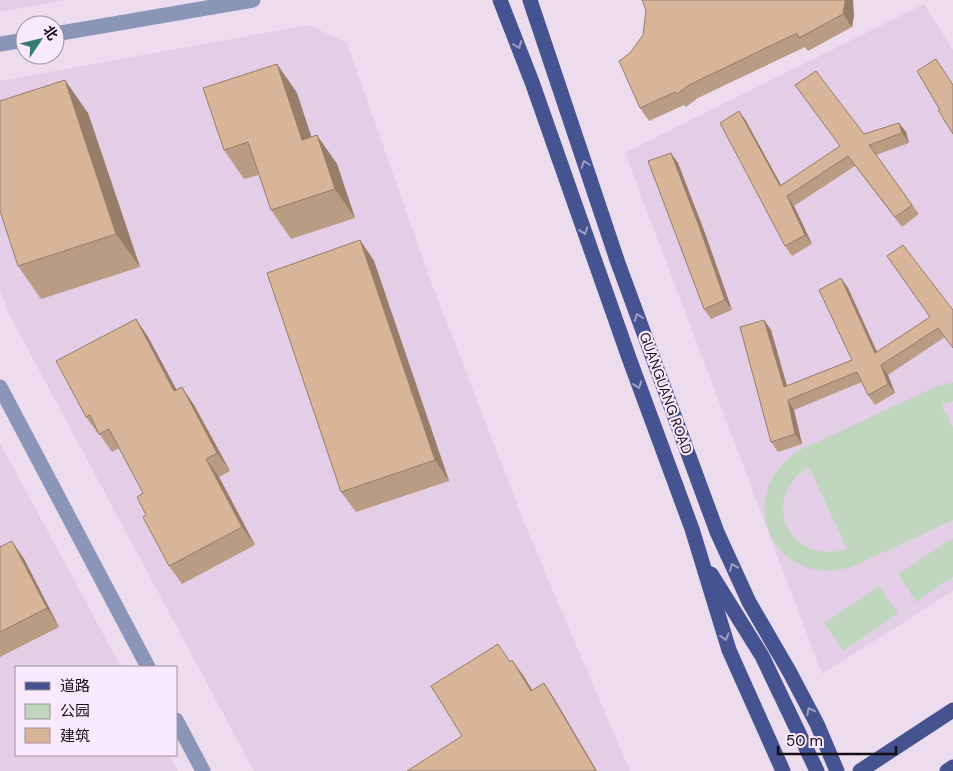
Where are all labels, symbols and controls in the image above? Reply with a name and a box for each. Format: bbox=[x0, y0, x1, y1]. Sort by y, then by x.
north arrow bbox=[15, 15, 65, 65]
text: 北 bbox=[39, 22, 62, 43]
one-way arrow bbox=[512, 41, 522, 49]
one-way arrow bbox=[581, 160, 591, 169]
one-way arrow bbox=[578, 227, 588, 235]
one-way arrow bbox=[634, 314, 644, 322]
street label: GUANGUANG ROAD bbox=[636, 330, 696, 456]
one-way arrow bbox=[633, 380, 643, 388]
one-way arrow bbox=[729, 563, 740, 572]
one-way arrow bbox=[720, 633, 730, 641]
legend bbox=[15, 666, 178, 756]
text: 道路 bbox=[60, 676, 90, 696]
text: 公园 bbox=[60, 701, 90, 721]
one-way arrow bbox=[806, 707, 816, 716]
scale bar bbox=[778, 724, 896, 756]
text: 建筑 bbox=[60, 726, 90, 746]
text: 50 m bbox=[786, 731, 823, 751]

